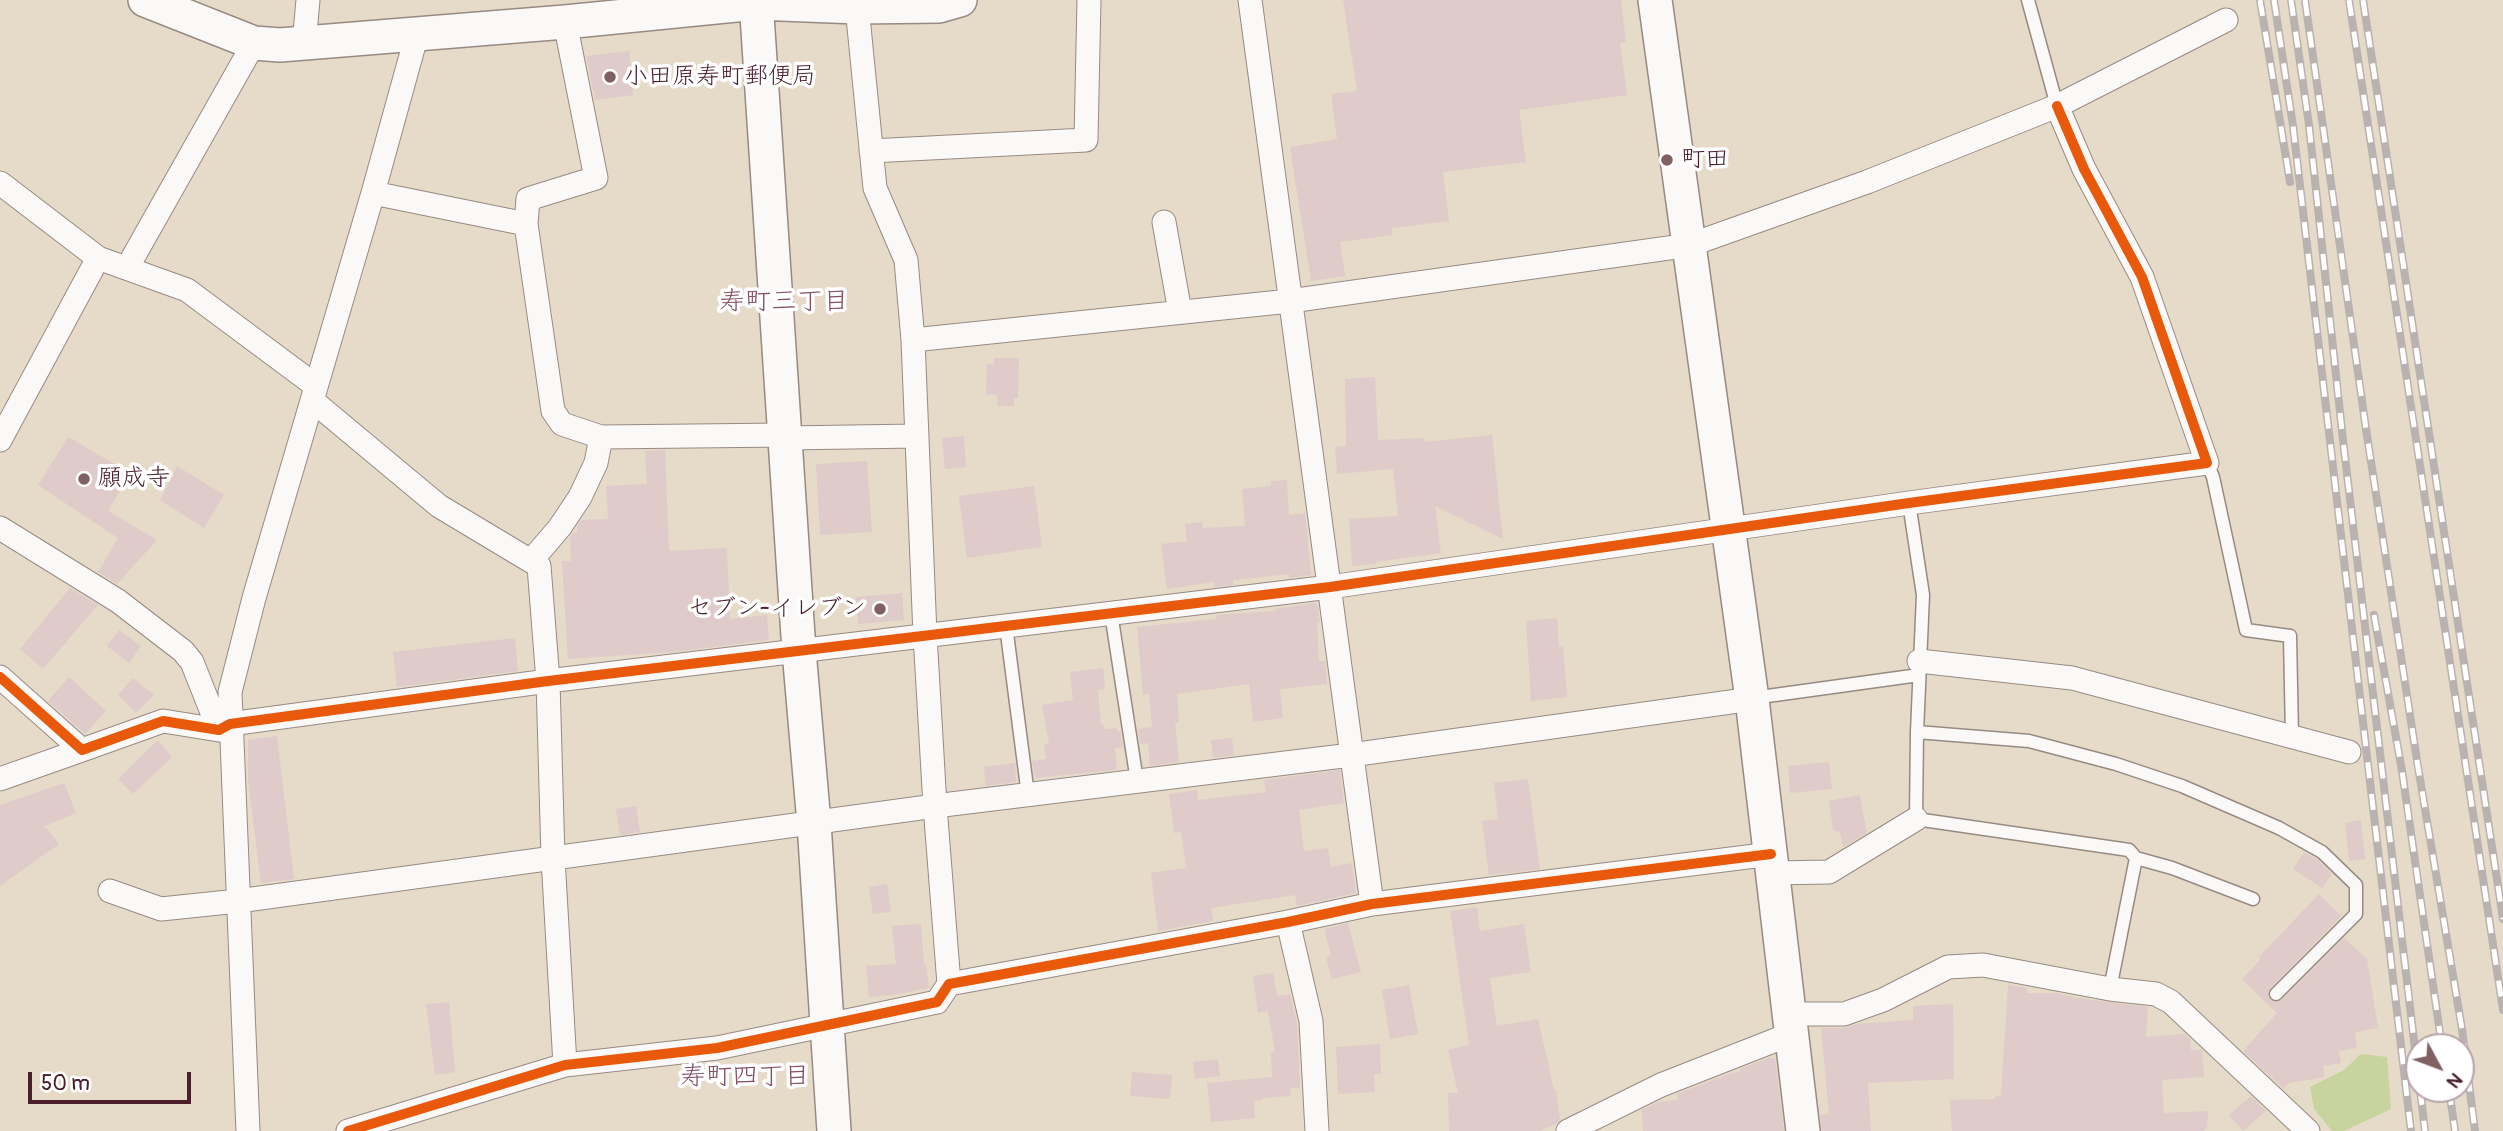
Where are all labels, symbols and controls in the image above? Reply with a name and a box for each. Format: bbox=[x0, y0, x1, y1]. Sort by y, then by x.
place label: 小田原寿町郵便局 bbox=[624, 63, 816, 91]
marker: 小田原寿町郵便局 bbox=[602, 69, 618, 85]
place label: 町田 bbox=[1681, 146, 1729, 174]
marker: 町田 bbox=[1659, 152, 1675, 168]
district label: 寿町三丁目 bbox=[719, 286, 849, 318]
place label: 願成寺 bbox=[98, 465, 170, 493]
marker: 願成寺 bbox=[76, 471, 92, 487]
place label: セブン-イレブン bbox=[688, 595, 866, 623]
marker: セブン-イレブン bbox=[872, 601, 888, 617]
north arrow bbox=[2405, 1033, 2475, 1103]
scale bar bbox=[32, 1058, 194, 1102]
district label: 寿町四丁目 bbox=[680, 1061, 810, 1093]
text: N bbox=[2441, 1068, 2468, 1093]
text: 50 m bbox=[41, 1070, 90, 1097]

